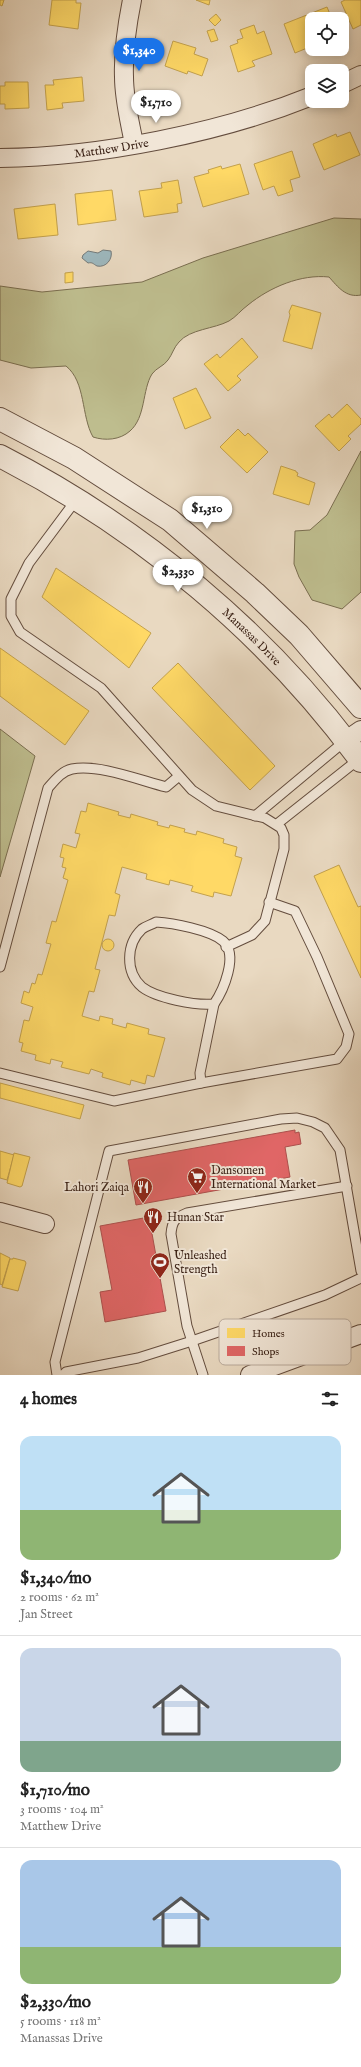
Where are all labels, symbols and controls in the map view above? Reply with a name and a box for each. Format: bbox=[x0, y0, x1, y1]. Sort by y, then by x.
map controls bbox=[305, 12, 349, 108]
button: locate bbox=[305, 12, 349, 56]
pin: $1,340 bbox=[106, 38, 172, 72]
text: $1,340 bbox=[122, 42, 156, 59]
button: layers bbox=[305, 64, 349, 108]
pin: $1,710 bbox=[123, 90, 189, 124]
text: $1,710 bbox=[140, 94, 172, 111]
street label: Matthew Drive bbox=[73, 135, 150, 161]
pin: $1,310 bbox=[174, 496, 240, 530]
text: $1,310 bbox=[191, 500, 223, 517]
pin: $2,330 bbox=[145, 559, 211, 593]
text: $2,330 bbox=[162, 563, 194, 580]
street label: Manassas Drive bbox=[219, 605, 285, 669]
place label: Dansomen International Market bbox=[211, 1163, 316, 1192]
supermarket icon: Dansomen International Market bbox=[186, 1166, 208, 1194]
restaurant icon: Lahori Zaiqa bbox=[132, 1176, 154, 1204]
place label: Lahori Zaiqa bbox=[64, 1180, 130, 1196]
restaurant icon: Hunan Star bbox=[142, 1206, 164, 1234]
place label: Hunan Star bbox=[167, 1210, 224, 1225]
place label: Unleashed Strength bbox=[174, 1248, 227, 1277]
sports icon: Unleashed Strength bbox=[149, 1251, 171, 1279]
legend bbox=[219, 1319, 351, 1365]
text: Homes bbox=[252, 1327, 285, 1341]
text: Shops bbox=[252, 1345, 279, 1359]
icon: filters bbox=[319, 1388, 341, 1410]
text: 4 homes bbox=[20, 1389, 77, 1410]
icon: home bbox=[145, 1462, 217, 1534]
text: $1,340/mo bbox=[20, 1568, 91, 1589]
text: 2 rooms · 62 m² bbox=[20, 1589, 99, 1606]
text: Jan Street bbox=[20, 1606, 73, 1623]
icon: home bbox=[145, 1674, 217, 1746]
text: $1,710/mo bbox=[20, 1780, 90, 1801]
text: 3 rooms · 104 m² bbox=[20, 1801, 104, 1818]
text: Matthew Drive bbox=[20, 1818, 101, 1835]
icon: home bbox=[145, 1886, 217, 1958]
text: $2,330/mo bbox=[20, 1992, 91, 2013]
text: 5 rooms · 118 m² bbox=[20, 2013, 101, 2030]
text: Manassas Drive bbox=[20, 2030, 103, 2047]

